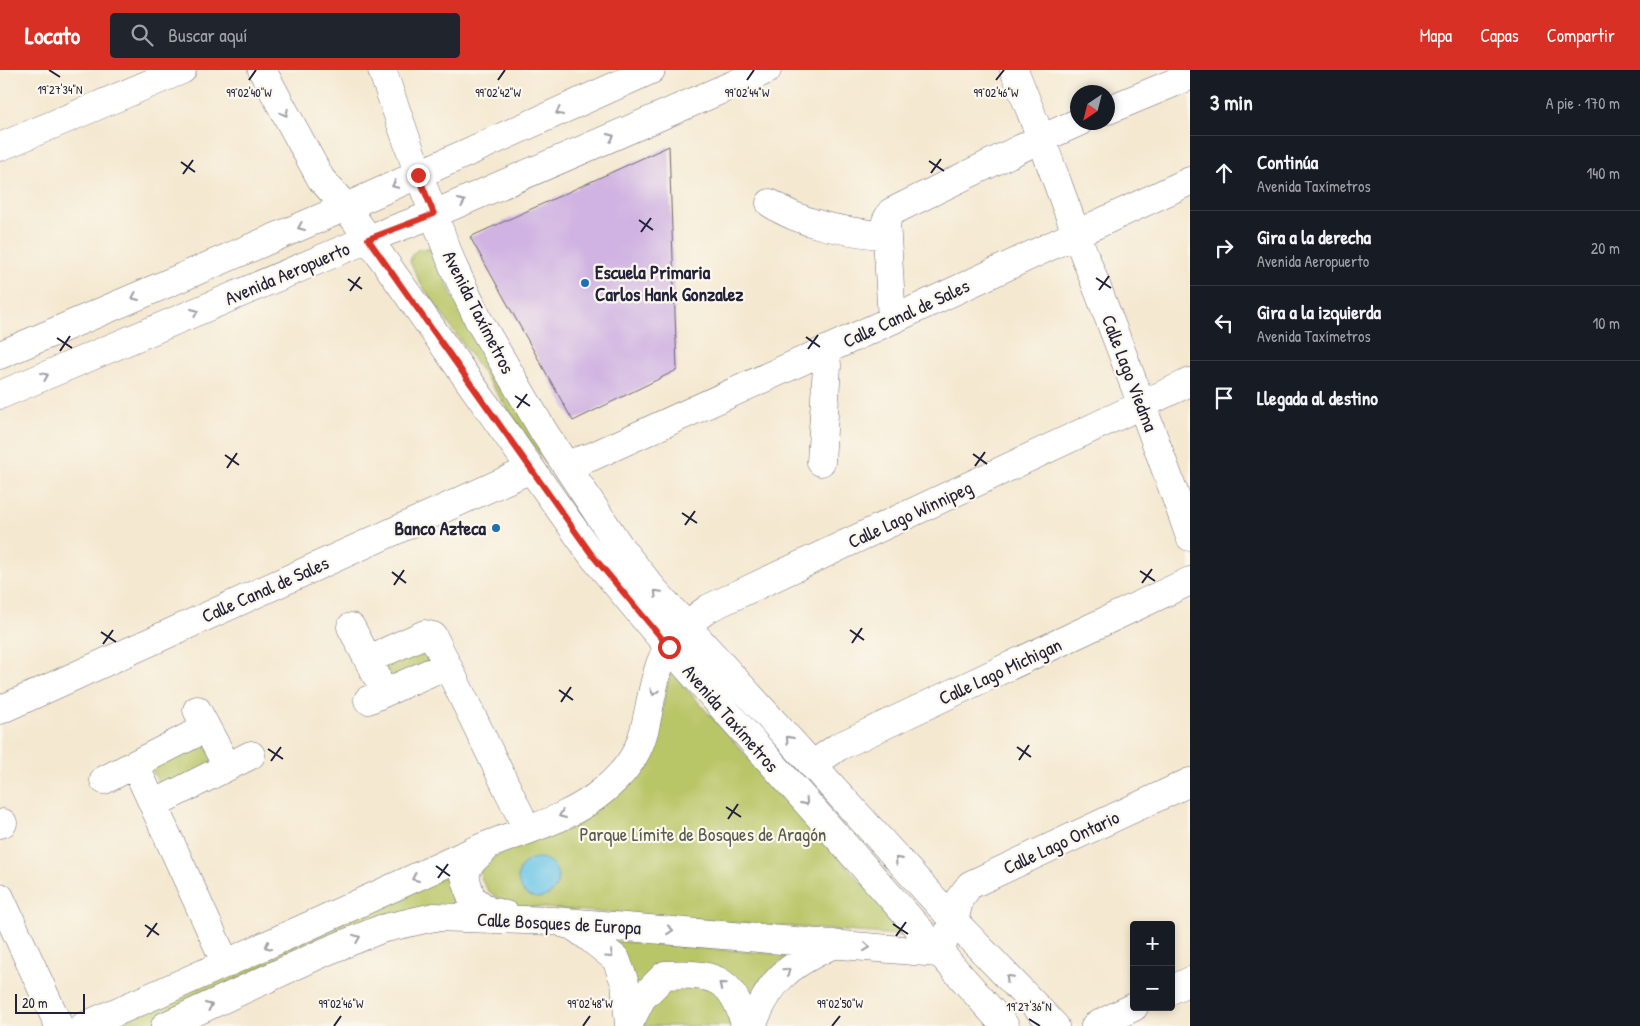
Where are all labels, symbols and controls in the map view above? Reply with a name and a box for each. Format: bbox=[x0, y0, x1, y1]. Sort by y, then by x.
search box bbox=[110, 13, 460, 58]
text: Locato bbox=[25, 19, 80, 51]
icon: search bbox=[128, 21, 156, 49]
text: Buscar aquí bbox=[168, 22, 247, 48]
text: Mapa bbox=[1420, 23, 1452, 48]
text: Capas bbox=[1480, 23, 1519, 48]
text: Compartir bbox=[1547, 23, 1615, 48]
text: 19°27'34"N bbox=[38, 81, 82, 98]
text: 99°02'40"W bbox=[226, 84, 272, 101]
text: 99°02'42"W bbox=[475, 84, 521, 101]
text: 99°02'44"W bbox=[725, 84, 770, 101]
text: 99°02'46"W bbox=[974, 84, 1019, 101]
north arrow bbox=[1070, 85, 1115, 130]
text: 3 min bbox=[1210, 88, 1253, 117]
text: A pie · 170 m bbox=[1546, 92, 1620, 114]
one-way arrow bbox=[555, 105, 564, 116]
one-way arrow bbox=[279, 108, 289, 117]
one-way arrow bbox=[606, 133, 615, 144]
text: Continúa bbox=[1257, 149, 1318, 175]
icon: ahead bbox=[1210, 159, 1238, 187]
text: 140 m bbox=[1586, 162, 1620, 184]
route end bbox=[407, 164, 430, 187]
text: Avenida Taxímetros bbox=[1257, 175, 1371, 197]
one-way arrow bbox=[391, 179, 400, 190]
one-way arrow bbox=[457, 197, 466, 208]
one-way arrow bbox=[297, 220, 306, 231]
text: Gira a la derecha bbox=[1257, 224, 1371, 250]
icon: right bbox=[1210, 234, 1238, 262]
street label: Avenida Aeropuerto bbox=[221, 235, 354, 311]
text: 20 m bbox=[1591, 237, 1620, 259]
street label: Avenida Taxímetros bbox=[437, 246, 521, 378]
text: Avenida Aeropuerto bbox=[1257, 250, 1369, 272]
place label: Escuela Primaria Carlos Hank Gonzalez bbox=[595, 259, 744, 307]
street label: Calle Canal de Sales bbox=[839, 272, 973, 354]
marker: Escuela Primaria Carlos Hank Gonzalez bbox=[579, 277, 591, 289]
one-way arrow bbox=[132, 292, 140, 302]
text: Gira a la izquierda bbox=[1257, 299, 1381, 325]
one-way arrow bbox=[190, 308, 198, 318]
icon: left bbox=[1210, 309, 1238, 337]
street label: Calle Lago Viedma bbox=[1096, 311, 1164, 436]
text: 10 m bbox=[1592, 312, 1620, 334]
text: Avenida Taxímetros bbox=[1257, 325, 1371, 347]
one-way arrow bbox=[40, 371, 49, 382]
icon: arrive bbox=[1210, 384, 1238, 412]
text: Llegada al destino bbox=[1257, 385, 1378, 411]
street label: Calle Lago Winnipeg bbox=[844, 474, 976, 554]
place label: Banco Azteca bbox=[395, 515, 487, 541]
marker: Banco Azteca bbox=[490, 522, 502, 534]
street label: Calle Canal de Sales bbox=[197, 549, 333, 629]
one-way arrow bbox=[654, 589, 663, 598]
street label: Calle Lago Michigan bbox=[934, 631, 1066, 711]
route start bbox=[658, 636, 681, 659]
street label: Avenida Taxímetros bbox=[677, 659, 785, 777]
one-way arrow bbox=[649, 688, 660, 697]
one-way arrow bbox=[786, 735, 795, 744]
one-way arrow bbox=[799, 796, 808, 805]
street label: Calle Lago Ontario bbox=[999, 804, 1124, 880]
one-way arrow bbox=[558, 809, 567, 820]
park label: Parque Límite de Bosques de Aragón bbox=[580, 821, 826, 847]
one-way arrow bbox=[895, 856, 904, 865]
one-way arrow bbox=[411, 871, 420, 882]
street label: Calle Bosques de Europa bbox=[476, 906, 642, 940]
map controls bbox=[1130, 921, 1175, 1011]
button: + bbox=[1130, 921, 1175, 966]
one-way arrow bbox=[666, 924, 674, 935]
one-way arrow bbox=[352, 934, 361, 945]
one-way arrow bbox=[264, 939, 273, 950]
one-way arrow bbox=[863, 941, 871, 952]
one-way arrow bbox=[604, 949, 613, 958]
button: − bbox=[1130, 966, 1175, 1011]
one-way arrow bbox=[781, 968, 790, 976]
one-way arrow bbox=[1006, 975, 1015, 984]
one-way arrow bbox=[719, 981, 728, 990]
scale bar bbox=[15, 991, 85, 1014]
text: 20 m bbox=[22, 993, 48, 1012]
text: 99°02'46"W bbox=[319, 995, 364, 1012]
text: 99°02'48"W bbox=[567, 995, 613, 1012]
text: 99°02'50"W bbox=[817, 995, 864, 1012]
text: 19°27'36"N bbox=[1006, 998, 1052, 1015]
one-way arrow bbox=[204, 1002, 213, 1012]

